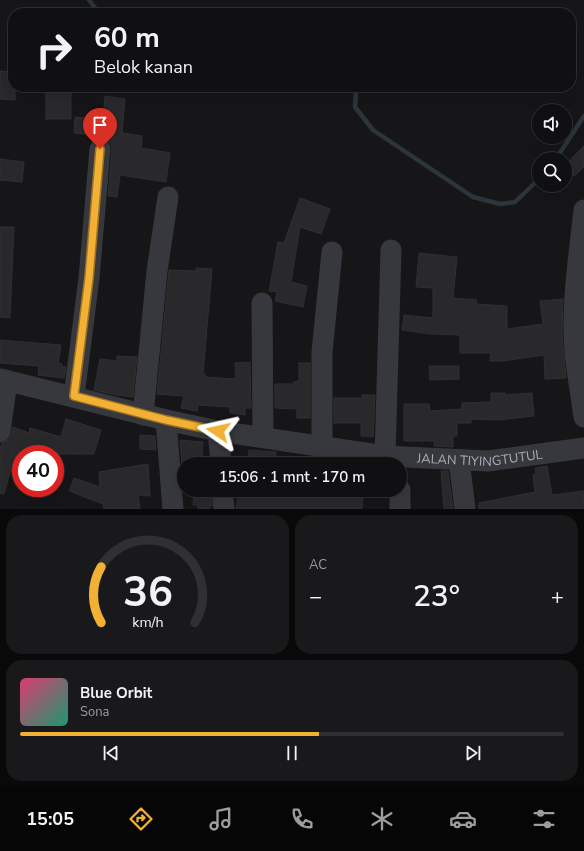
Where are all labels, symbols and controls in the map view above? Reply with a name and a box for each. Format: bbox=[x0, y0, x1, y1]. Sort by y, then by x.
text: 60 m bbox=[94, 19, 160, 57]
icon: right bbox=[28, 24, 80, 76]
text: Belok kanan bbox=[94, 55, 193, 79]
map controls bbox=[532, 104, 572, 192]
button: sound bbox=[532, 104, 572, 144]
pin bbox=[83, 108, 117, 149]
icon: arrive bbox=[89, 114, 111, 136]
button: search bbox=[532, 152, 572, 192]
position arrow bbox=[197, 410, 239, 452]
speed limit sign: 40 bbox=[12, 445, 64, 497]
street label: JALAN TIYINGTUTUL bbox=[415, 446, 544, 471]
text: 15:06 · 1 mnt · 170 m bbox=[219, 467, 365, 487]
text: AC bbox=[309, 556, 327, 574]
text: 36 bbox=[123, 563, 172, 620]
text: 23° bbox=[413, 576, 460, 617]
text: − bbox=[309, 582, 322, 612]
text: + bbox=[551, 582, 564, 612]
text: km/h bbox=[132, 612, 163, 631]
text: Blue Orbit bbox=[80, 683, 152, 703]
text: Sona bbox=[80, 703, 110, 721]
icon: previous bbox=[100, 742, 122, 764]
icon: pause bbox=[281, 742, 303, 764]
icon: next bbox=[462, 742, 484, 764]
icon: directions bbox=[127, 805, 155, 833]
icon: music bbox=[207, 805, 235, 833]
icon: phone bbox=[288, 805, 316, 833]
icon: climate bbox=[368, 805, 396, 833]
icon: car bbox=[449, 805, 477, 833]
icon: filters bbox=[530, 805, 558, 833]
text: 15:05 bbox=[26, 807, 74, 831]

